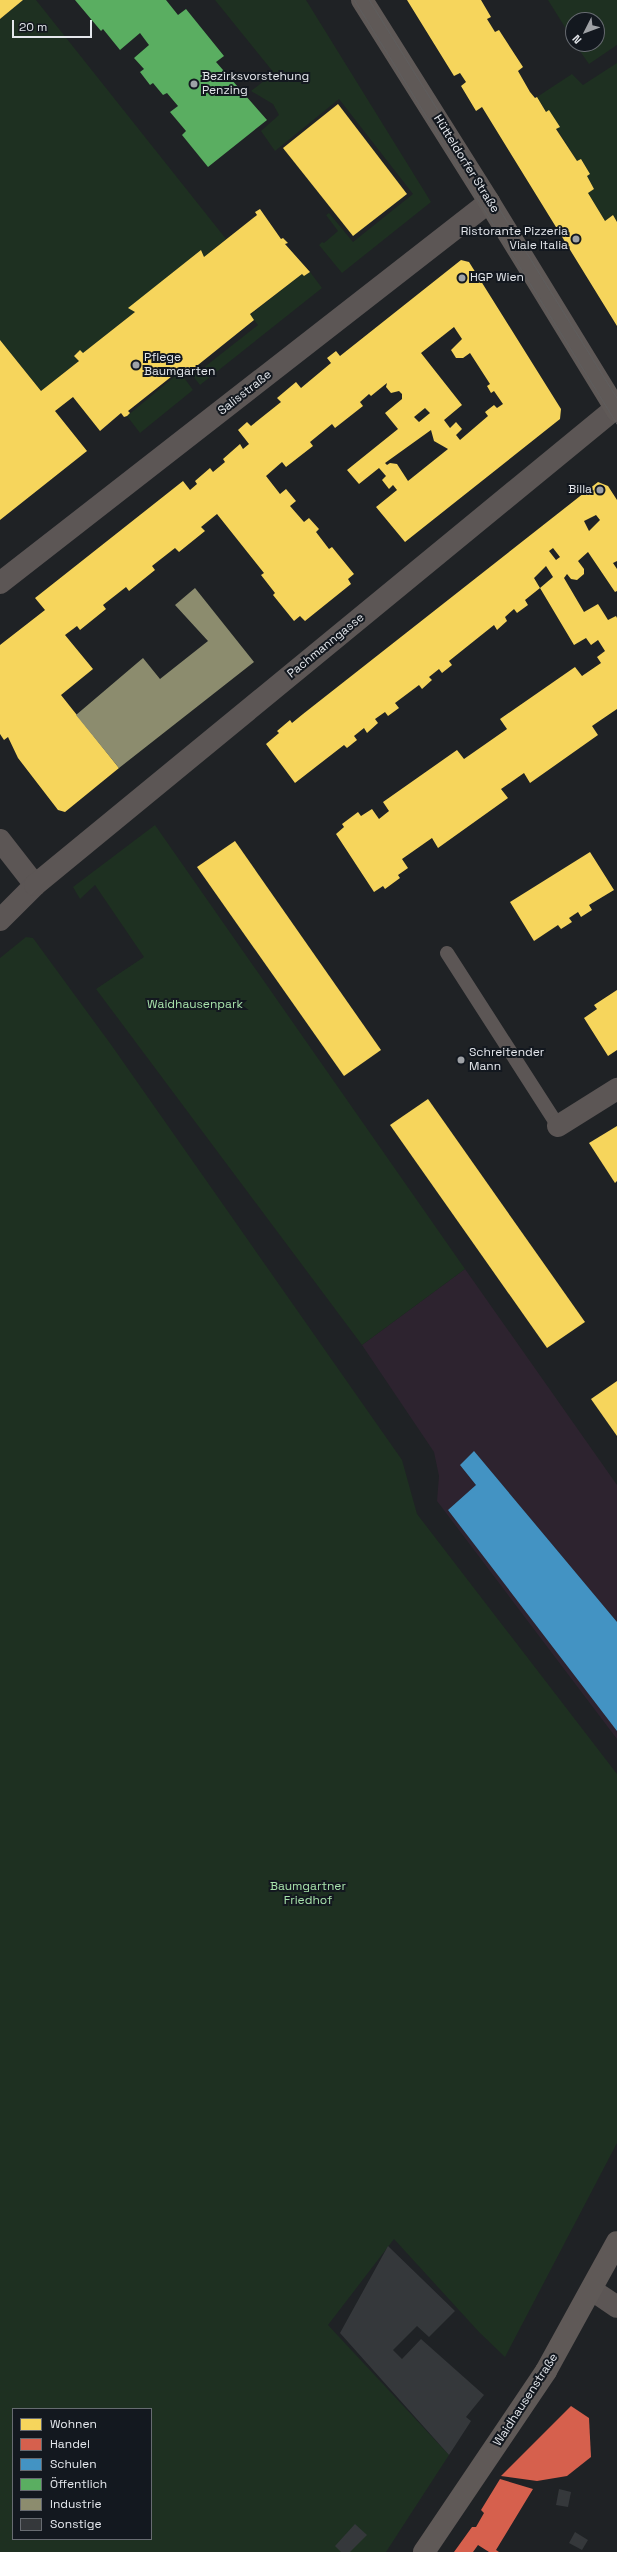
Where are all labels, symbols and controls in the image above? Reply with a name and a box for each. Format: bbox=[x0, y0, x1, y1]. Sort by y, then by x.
scale bar bbox=[14, 12, 94, 38]
north arrow bbox=[565, 12, 605, 52]
text: 20 m bbox=[19, 19, 47, 35]
text: N bbox=[569, 32, 584, 47]
place label: Bezirksvorstehung Penzing bbox=[202, 70, 309, 98]
marker: Bezirksvorstehung Penzing bbox=[189, 79, 199, 89]
street label: Hütteldorfer Straße bbox=[430, 112, 502, 216]
place label: Ristorante Pizzeria Viale Italia bbox=[461, 225, 568, 253]
marker: Ristorante Pizzeria Viale Italia bbox=[571, 234, 581, 244]
place label: HGP Wien bbox=[470, 271, 524, 285]
marker: HGP Wien bbox=[457, 273, 467, 283]
place label: Pflege Baumgarten bbox=[144, 351, 215, 379]
marker: Pflege Baumgarten bbox=[131, 360, 141, 370]
street label: Salisstraße bbox=[215, 368, 275, 418]
place label: Billa bbox=[568, 483, 592, 497]
marker: Billa bbox=[595, 485, 605, 495]
street label: Pachmanngasse bbox=[285, 611, 367, 681]
park label: Waidhausenpark bbox=[147, 998, 243, 1012]
place label: Schreitender Mann bbox=[469, 1046, 544, 1074]
marker: Schreitender Mann bbox=[456, 1055, 466, 1065]
park label: Baumgartner Friedhof bbox=[270, 1880, 346, 1908]
street label: Waidhausenstraße bbox=[491, 2351, 561, 2449]
legend bbox=[12, 2408, 152, 2540]
text: Wohnen bbox=[50, 2416, 97, 2432]
text: Handel bbox=[50, 2436, 90, 2452]
text: Schulen bbox=[50, 2456, 97, 2472]
text: Öffentlich bbox=[50, 2476, 107, 2492]
text: Industrie bbox=[50, 2496, 102, 2512]
text: Sonstige bbox=[50, 2516, 102, 2532]

